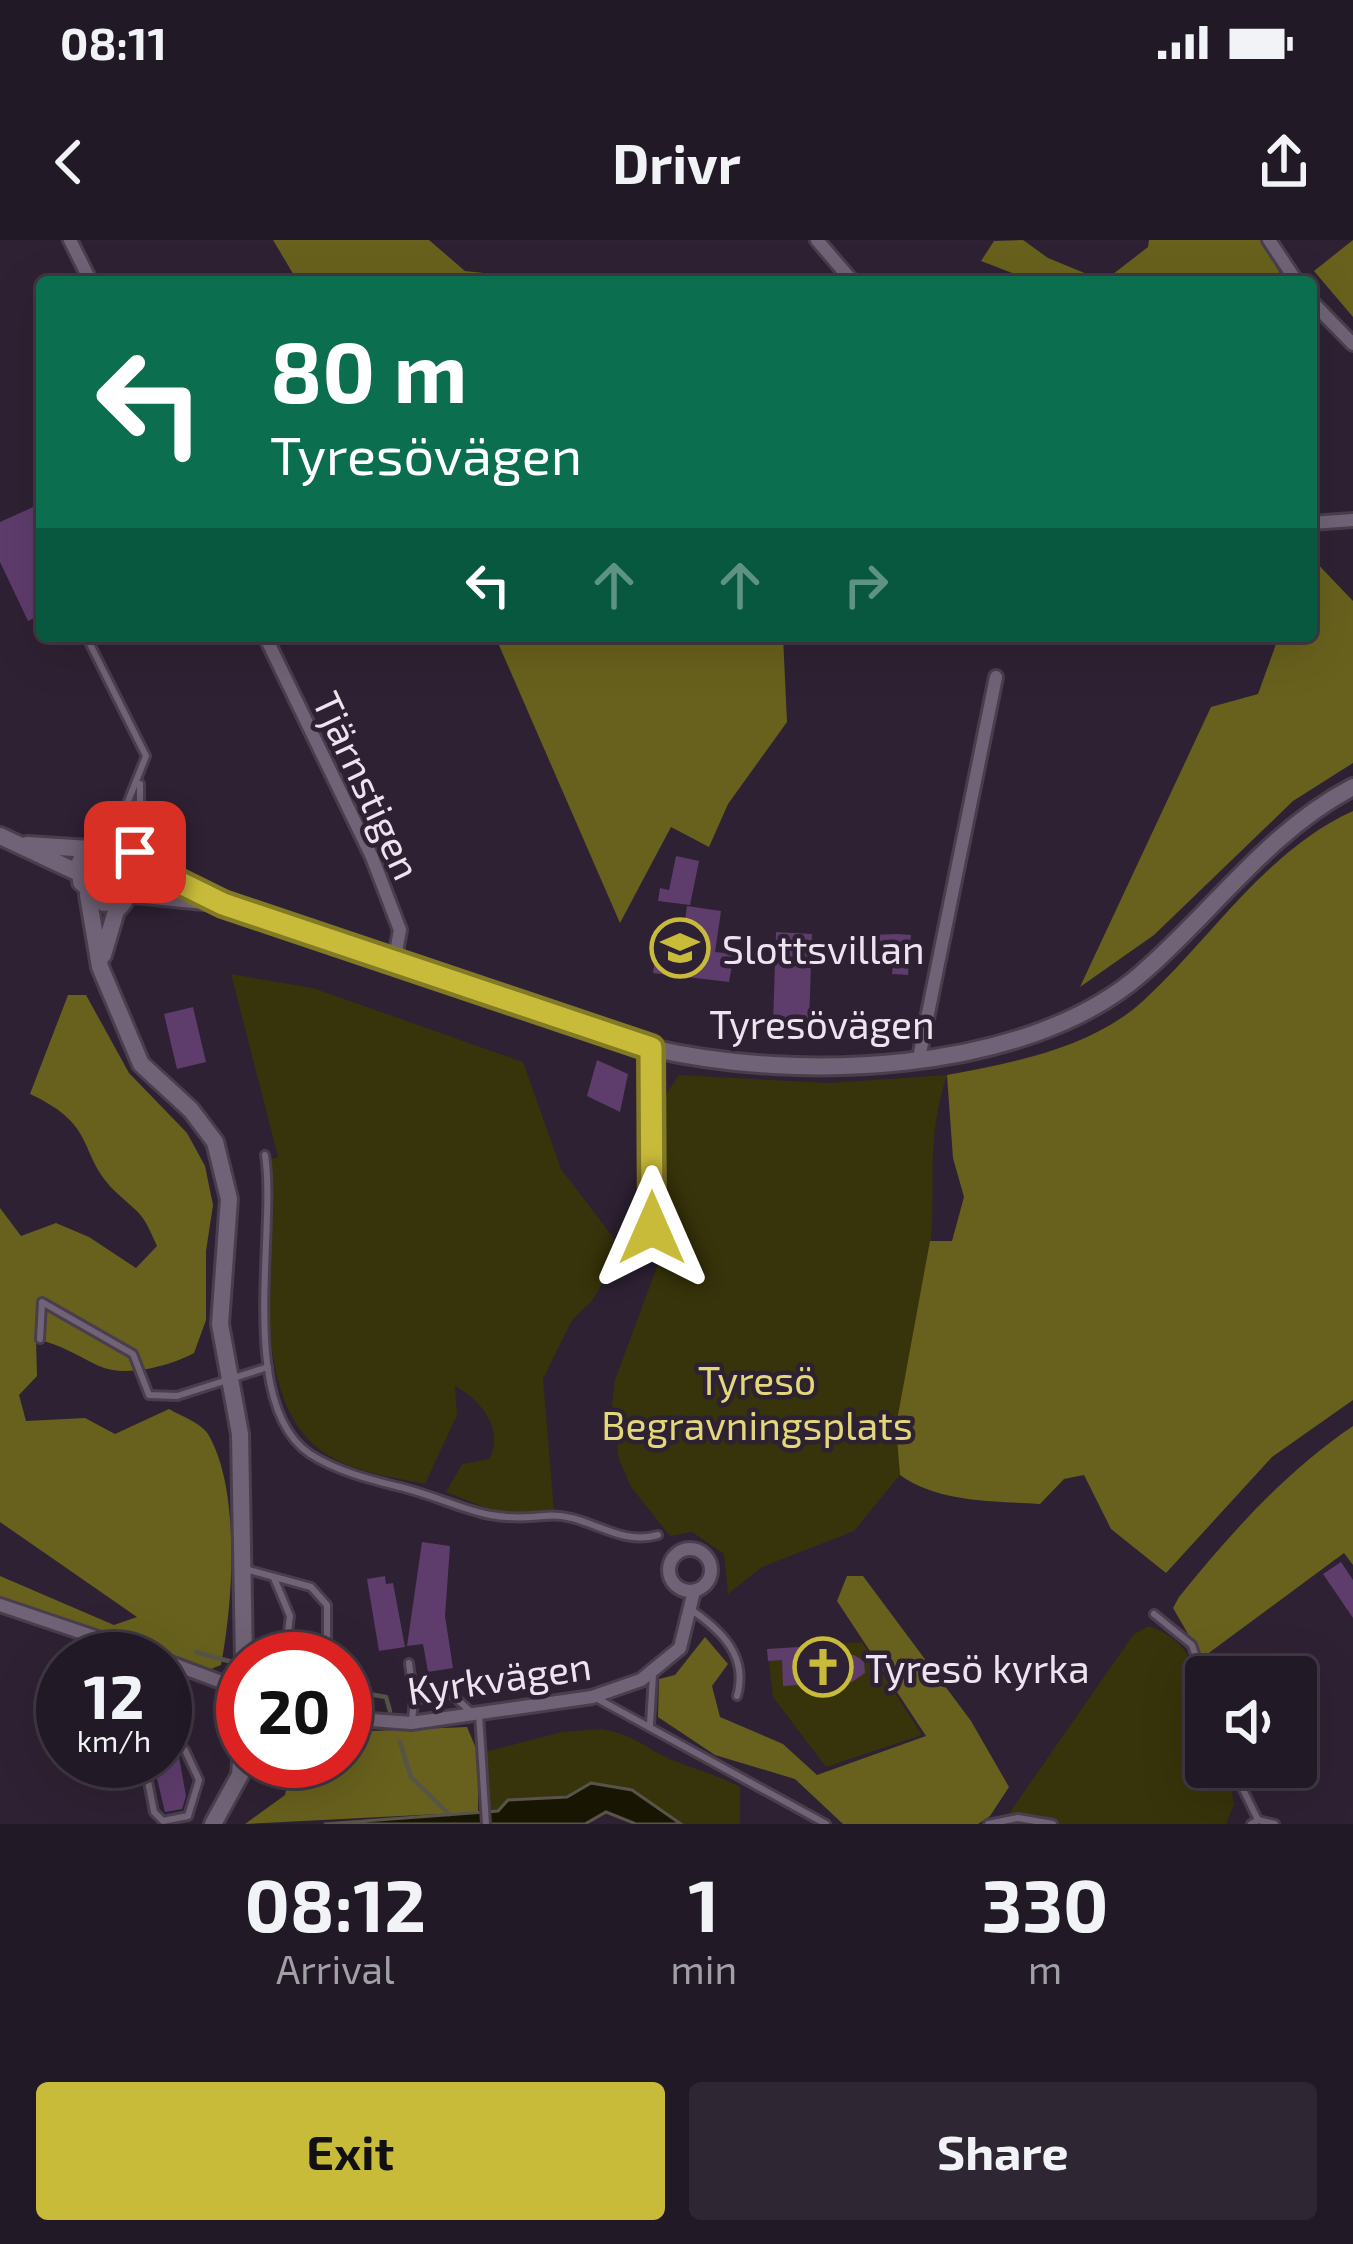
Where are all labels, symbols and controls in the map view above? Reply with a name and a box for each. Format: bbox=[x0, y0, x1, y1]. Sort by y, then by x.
text: 08:11 bbox=[60, 15, 167, 69]
icon: back bbox=[36, 129, 102, 195]
icon: share bbox=[1251, 129, 1317, 195]
text: Drivr bbox=[612, 130, 741, 195]
text: 80 m bbox=[270, 319, 467, 420]
icon: left bbox=[72, 324, 228, 480]
text: Tyresövägen bbox=[270, 421, 582, 486]
icon: left bbox=[455, 552, 521, 618]
icon: ahead bbox=[581, 552, 647, 618]
icon: ahead bbox=[707, 552, 773, 618]
icon: right bbox=[833, 552, 899, 618]
street label: Tjärnstigen bbox=[304, 684, 432, 886]
pin bbox=[84, 801, 186, 903]
icon: arrive bbox=[102, 819, 168, 885]
school or university icon: Slottsvillan bbox=[649, 917, 711, 979]
place label: Slottsvillan bbox=[722, 925, 925, 972]
street label: Tyresövägen bbox=[709, 1000, 935, 1047]
position arrow bbox=[589, 1165, 715, 1291]
park label: Tyresö Begravningsplats bbox=[601, 1356, 913, 1448]
speed limit sign: 20 bbox=[216, 1632, 372, 1788]
church icon: Tyresö kyrka bbox=[792, 1636, 854, 1698]
street label: Kyrkvägen bbox=[404, 1641, 594, 1713]
place label: Tyresö kyrka bbox=[865, 1644, 1090, 1691]
map controls bbox=[1185, 1656, 1317, 1788]
button: sound bbox=[1185, 1656, 1317, 1788]
text: 12 bbox=[84, 1659, 144, 1731]
text: km/h bbox=[77, 1722, 151, 1758]
text: 08:12 bbox=[244, 1860, 426, 1946]
text: 1 bbox=[688, 1860, 719, 1946]
text: 330 bbox=[981, 1860, 1109, 1946]
text: Arrival bbox=[276, 1945, 395, 1992]
text: min bbox=[671, 1945, 737, 1992]
text: m bbox=[1028, 1945, 1062, 1992]
button: Exit bbox=[36, 2082, 665, 2220]
button: Share bbox=[689, 2082, 1317, 2220]

